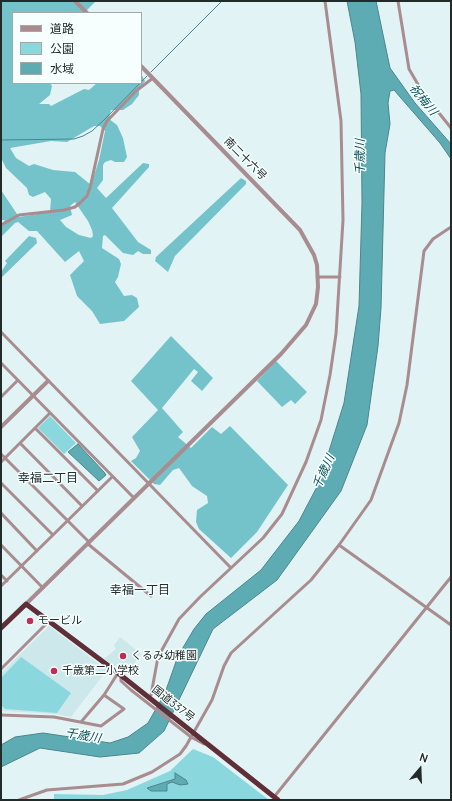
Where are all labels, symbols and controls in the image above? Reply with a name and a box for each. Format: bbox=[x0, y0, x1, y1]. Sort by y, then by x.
legend bbox=[12, 12, 142, 84]
text: 道路 bbox=[50, 20, 74, 37]
text: 公園 bbox=[50, 40, 74, 57]
text: 水域 bbox=[50, 60, 74, 77]
water label: 祝梅川 bbox=[406, 81, 440, 119]
street label: 南二十六号 bbox=[221, 135, 269, 183]
water label: 千歳川 bbox=[354, 139, 368, 175]
water label: 千歳川 bbox=[310, 453, 338, 491]
district label: 幸福二丁目 bbox=[18, 472, 78, 486]
district label: 幸福一丁目 bbox=[110, 584, 170, 598]
place label: モービル bbox=[38, 614, 82, 628]
marker: モービル bbox=[25, 616, 35, 626]
place label: くるみ幼稚園 bbox=[131, 649, 197, 663]
marker: くるみ幼稚園 bbox=[118, 651, 128, 661]
place label: 千歳第二小学校 bbox=[62, 664, 139, 678]
marker: 千歳第二小学校 bbox=[49, 666, 59, 676]
street label: 国道337号 bbox=[149, 683, 197, 725]
water label: 千歳川 bbox=[64, 726, 102, 746]
north arrow bbox=[400, 749, 440, 789]
text: N bbox=[418, 749, 430, 766]

